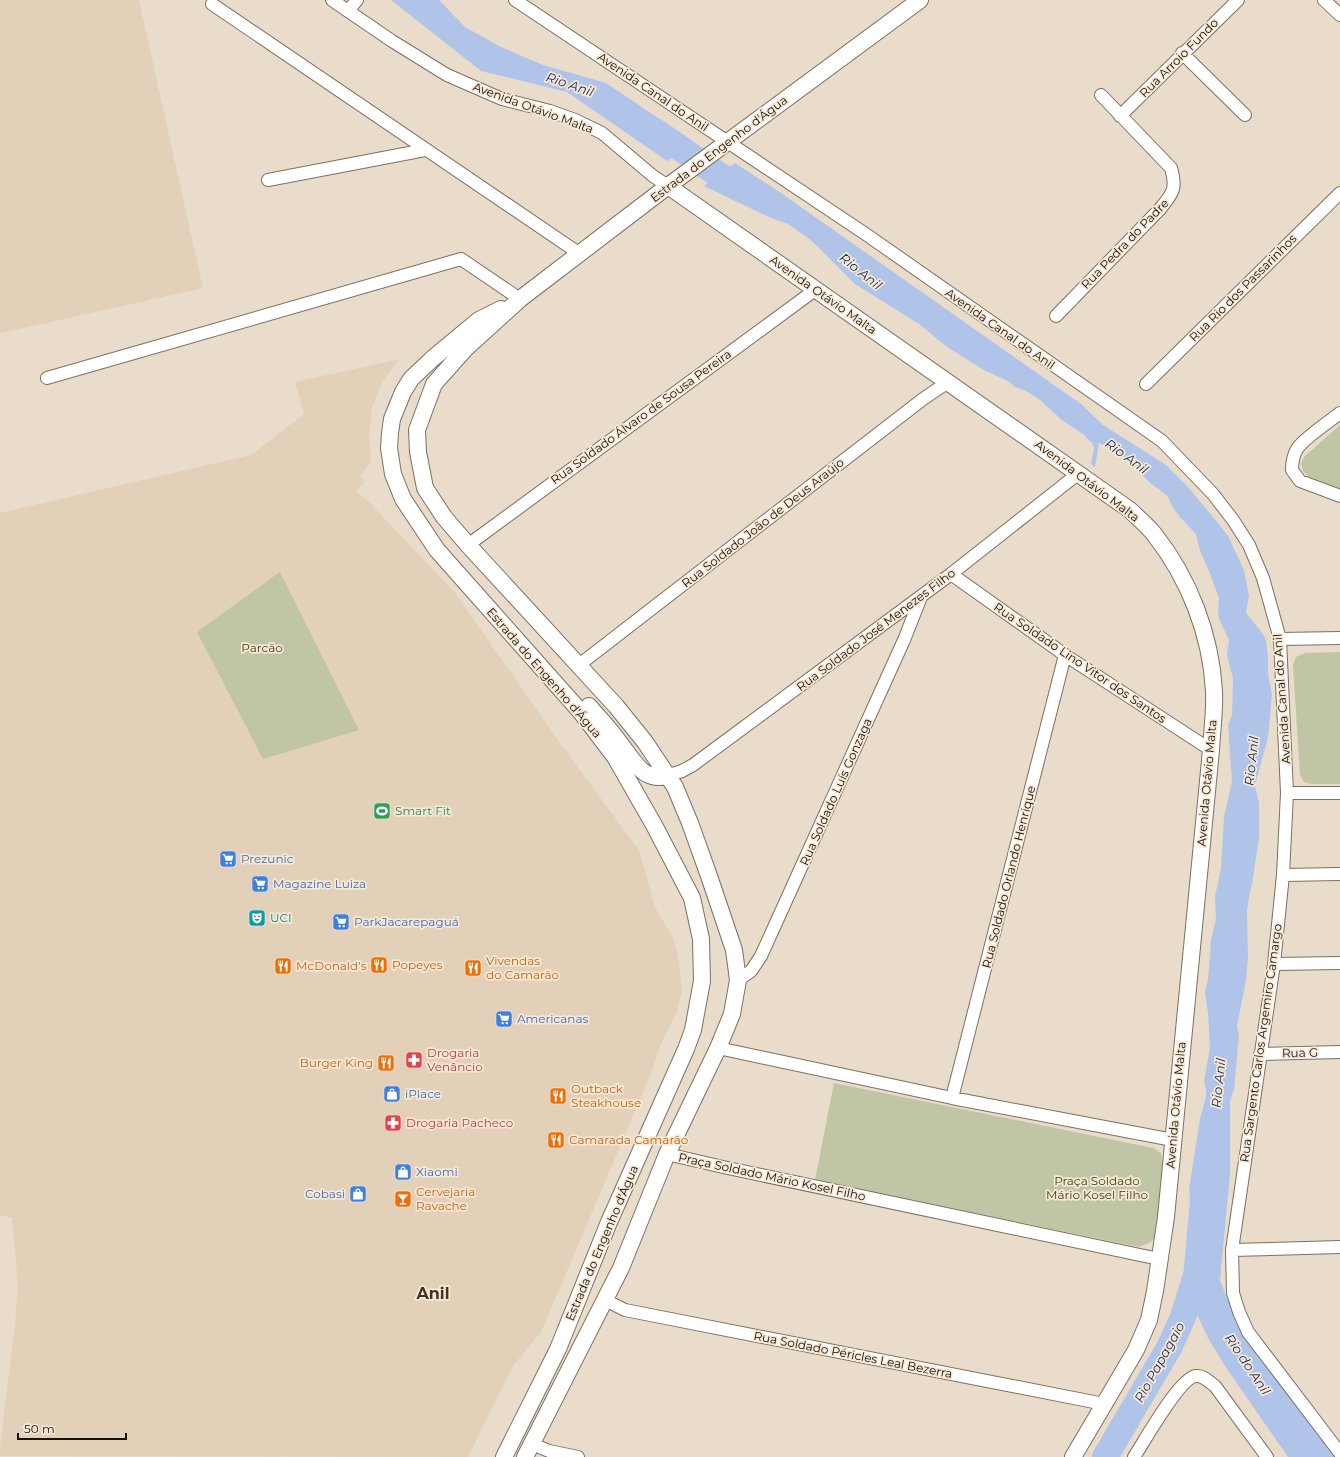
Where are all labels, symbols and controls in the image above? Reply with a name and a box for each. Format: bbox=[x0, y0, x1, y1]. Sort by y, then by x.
street label: Rua Arroio Fundo bbox=[1136, 15, 1221, 100]
street label: Avenida Canal do Anil bbox=[595, 49, 712, 134]
water label: Rio Anil bbox=[544, 68, 597, 100]
street label: Avenida Otávio Malta bbox=[471, 79, 595, 136]
street label: Estrada do Engenho d'Água bbox=[647, 92, 790, 205]
street label: Rua Pedra do Padre bbox=[1078, 195, 1172, 292]
street label: Rua Rio dos Passarinhos bbox=[1186, 231, 1300, 345]
water label: Rio Anil bbox=[837, 249, 886, 293]
street label: Avenida Otávio Malta bbox=[767, 252, 880, 337]
street label: Avenida Canal do Anil bbox=[942, 285, 1058, 372]
street label: Rua Soldado Álvaro de Sousa Pereira bbox=[548, 346, 734, 487]
water label: Rio Anil bbox=[1102, 435, 1152, 477]
street label: Avenida Otávio Malta bbox=[1032, 436, 1143, 525]
street label: Rua Soldado João de Deus Araújo bbox=[678, 455, 847, 591]
street label: Rua Soldado José Menezes Filho bbox=[793, 565, 958, 694]
street label: Rua Soldado Lino Vitor dos Santos bbox=[991, 599, 1170, 726]
street label: Estrada do Engenho d'Água bbox=[484, 604, 605, 741]
street label: Avenida Canal do Anil bbox=[1269, 633, 1294, 765]
park label: Parcão bbox=[241, 640, 283, 655]
street label: Rua Soldado Luís Gonzaga bbox=[796, 716, 875, 868]
street label: Avenida Otávio Malta bbox=[1193, 719, 1220, 847]
water label: Rio Anil bbox=[1240, 735, 1262, 786]
street label: Rua Soldado Orlando Henrique bbox=[979, 784, 1038, 970]
sports icon: Smart Fit bbox=[372, 801, 392, 821]
place label: Smart Fit bbox=[395, 803, 451, 818]
supermarket icon: Prezunic bbox=[218, 849, 238, 869]
place label: Prezunic bbox=[241, 851, 294, 866]
supermarket icon: Magazine Luiza bbox=[250, 874, 270, 894]
place label: Magazine Luiza bbox=[273, 876, 366, 891]
theatre icon: UCI bbox=[247, 908, 267, 928]
place label: UCI bbox=[270, 910, 292, 925]
supermarket icon: ParkJacarepaguá bbox=[331, 912, 351, 932]
place label: ParkJacarepaguá bbox=[354, 914, 459, 929]
street label: Rua Sargento Carlos Argemiro Camargo bbox=[1236, 923, 1285, 1163]
place label: Vivendas do Camarão bbox=[486, 953, 559, 982]
restaurant icon: Popeyes bbox=[369, 955, 389, 975]
restaurant icon: McDonald's bbox=[273, 956, 293, 976]
place label: Popeyes bbox=[392, 957, 443, 972]
place label: McDonald's bbox=[296, 958, 367, 973]
restaurant icon: Vivendas do Camarão bbox=[463, 958, 483, 978]
supermarket icon: Americanas bbox=[494, 1009, 514, 1029]
place label: Americanas bbox=[517, 1011, 589, 1026]
street label: Avenida Otávio Malta bbox=[1162, 1041, 1189, 1169]
place label: Drogaria Venâncio bbox=[427, 1045, 483, 1074]
street label: Rua G bbox=[1282, 1045, 1318, 1060]
pharmacy icon: Drogaria Venâncio bbox=[404, 1050, 424, 1070]
restaurant icon: Burger King bbox=[376, 1053, 396, 1073]
place label: Burger King bbox=[300, 1055, 373, 1070]
water label: Rio Anil bbox=[1207, 1057, 1229, 1108]
place label: Outback Steakhouse bbox=[571, 1081, 641, 1110]
shop icon: iPlace bbox=[382, 1084, 402, 1104]
place label: iPlace bbox=[405, 1086, 441, 1101]
restaurant icon: Outback Steakhouse bbox=[548, 1086, 568, 1106]
pharmacy icon: Drogaria Pacheco bbox=[383, 1113, 403, 1133]
place label: Drogaria Pacheco bbox=[406, 1115, 513, 1130]
restaurant icon: Camarada Camarão bbox=[546, 1130, 566, 1150]
place label: Camarada Camarão bbox=[569, 1132, 688, 1147]
street label: Praça Soldado Mário Kosel Filho bbox=[677, 1149, 867, 1204]
shop icon: Xiaomi bbox=[393, 1162, 413, 1182]
street label: Estrada do Engenho d'Água bbox=[562, 1163, 641, 1323]
place label: Xiaomi bbox=[416, 1164, 458, 1179]
park label: Praça Soldado Mário Kosel Filho bbox=[1046, 1173, 1148, 1202]
shop icon: Cobasi bbox=[348, 1184, 368, 1204]
place label: Cervejaria Ravache bbox=[416, 1184, 475, 1213]
place label: Cobasi bbox=[305, 1186, 345, 1201]
bar icon: Cervejaria Ravache bbox=[393, 1189, 413, 1209]
district label: Anil bbox=[416, 1284, 449, 1303]
water label: Rio Papagaio bbox=[1130, 1319, 1188, 1405]
street label: Rua Soldado Péricles Leal Bezerra bbox=[752, 1328, 954, 1381]
water label: Rio do Anil bbox=[1222, 1331, 1274, 1398]
scale bar bbox=[18, 1415, 126, 1441]
text: 50 m bbox=[24, 1421, 55, 1436]

